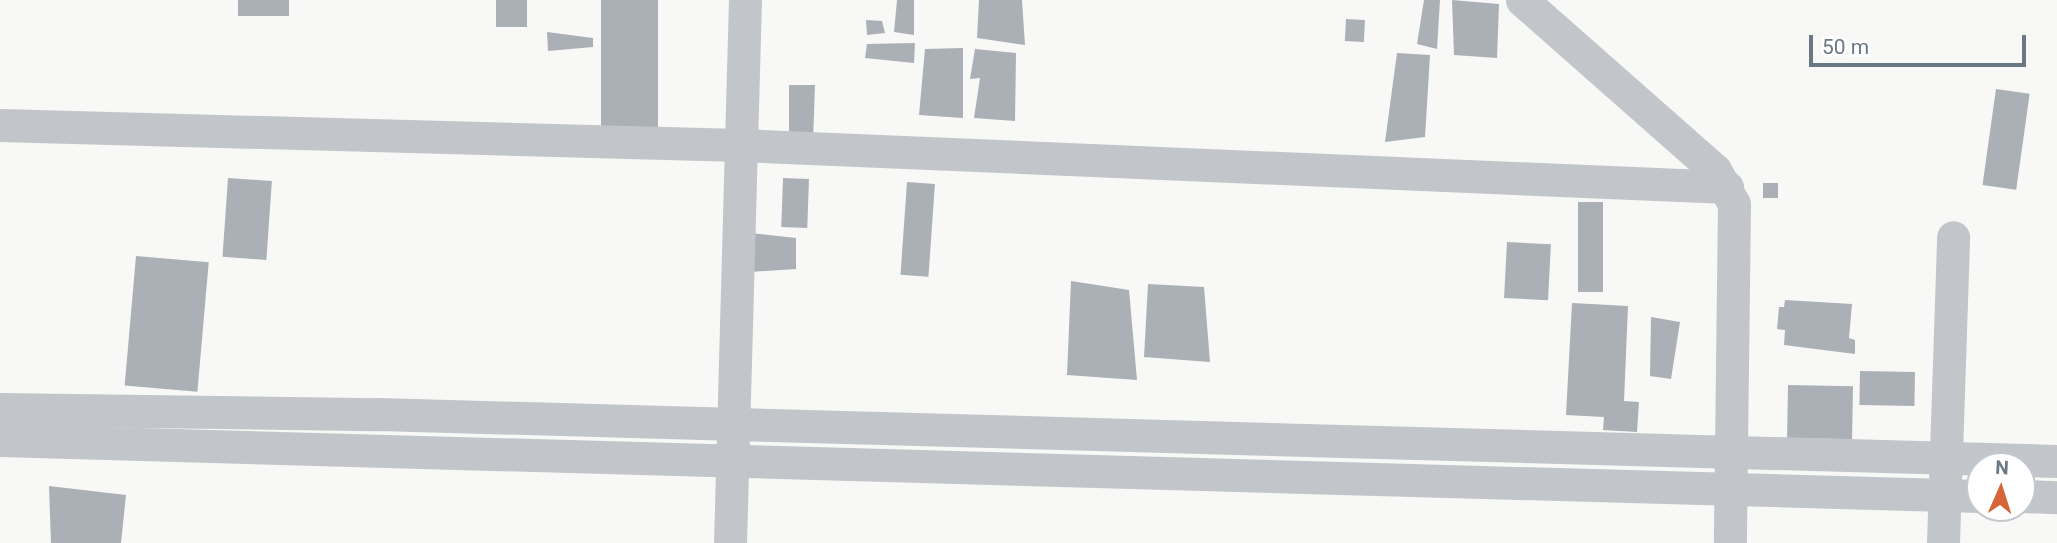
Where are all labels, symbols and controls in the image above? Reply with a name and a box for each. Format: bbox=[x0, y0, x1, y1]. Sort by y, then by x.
scale bar bbox=[1812, 21, 2029, 65]
text: 50 m bbox=[1822, 35, 1869, 59]
north arrow bbox=[1966, 452, 2036, 522]
text: N bbox=[1995, 456, 2009, 479]

